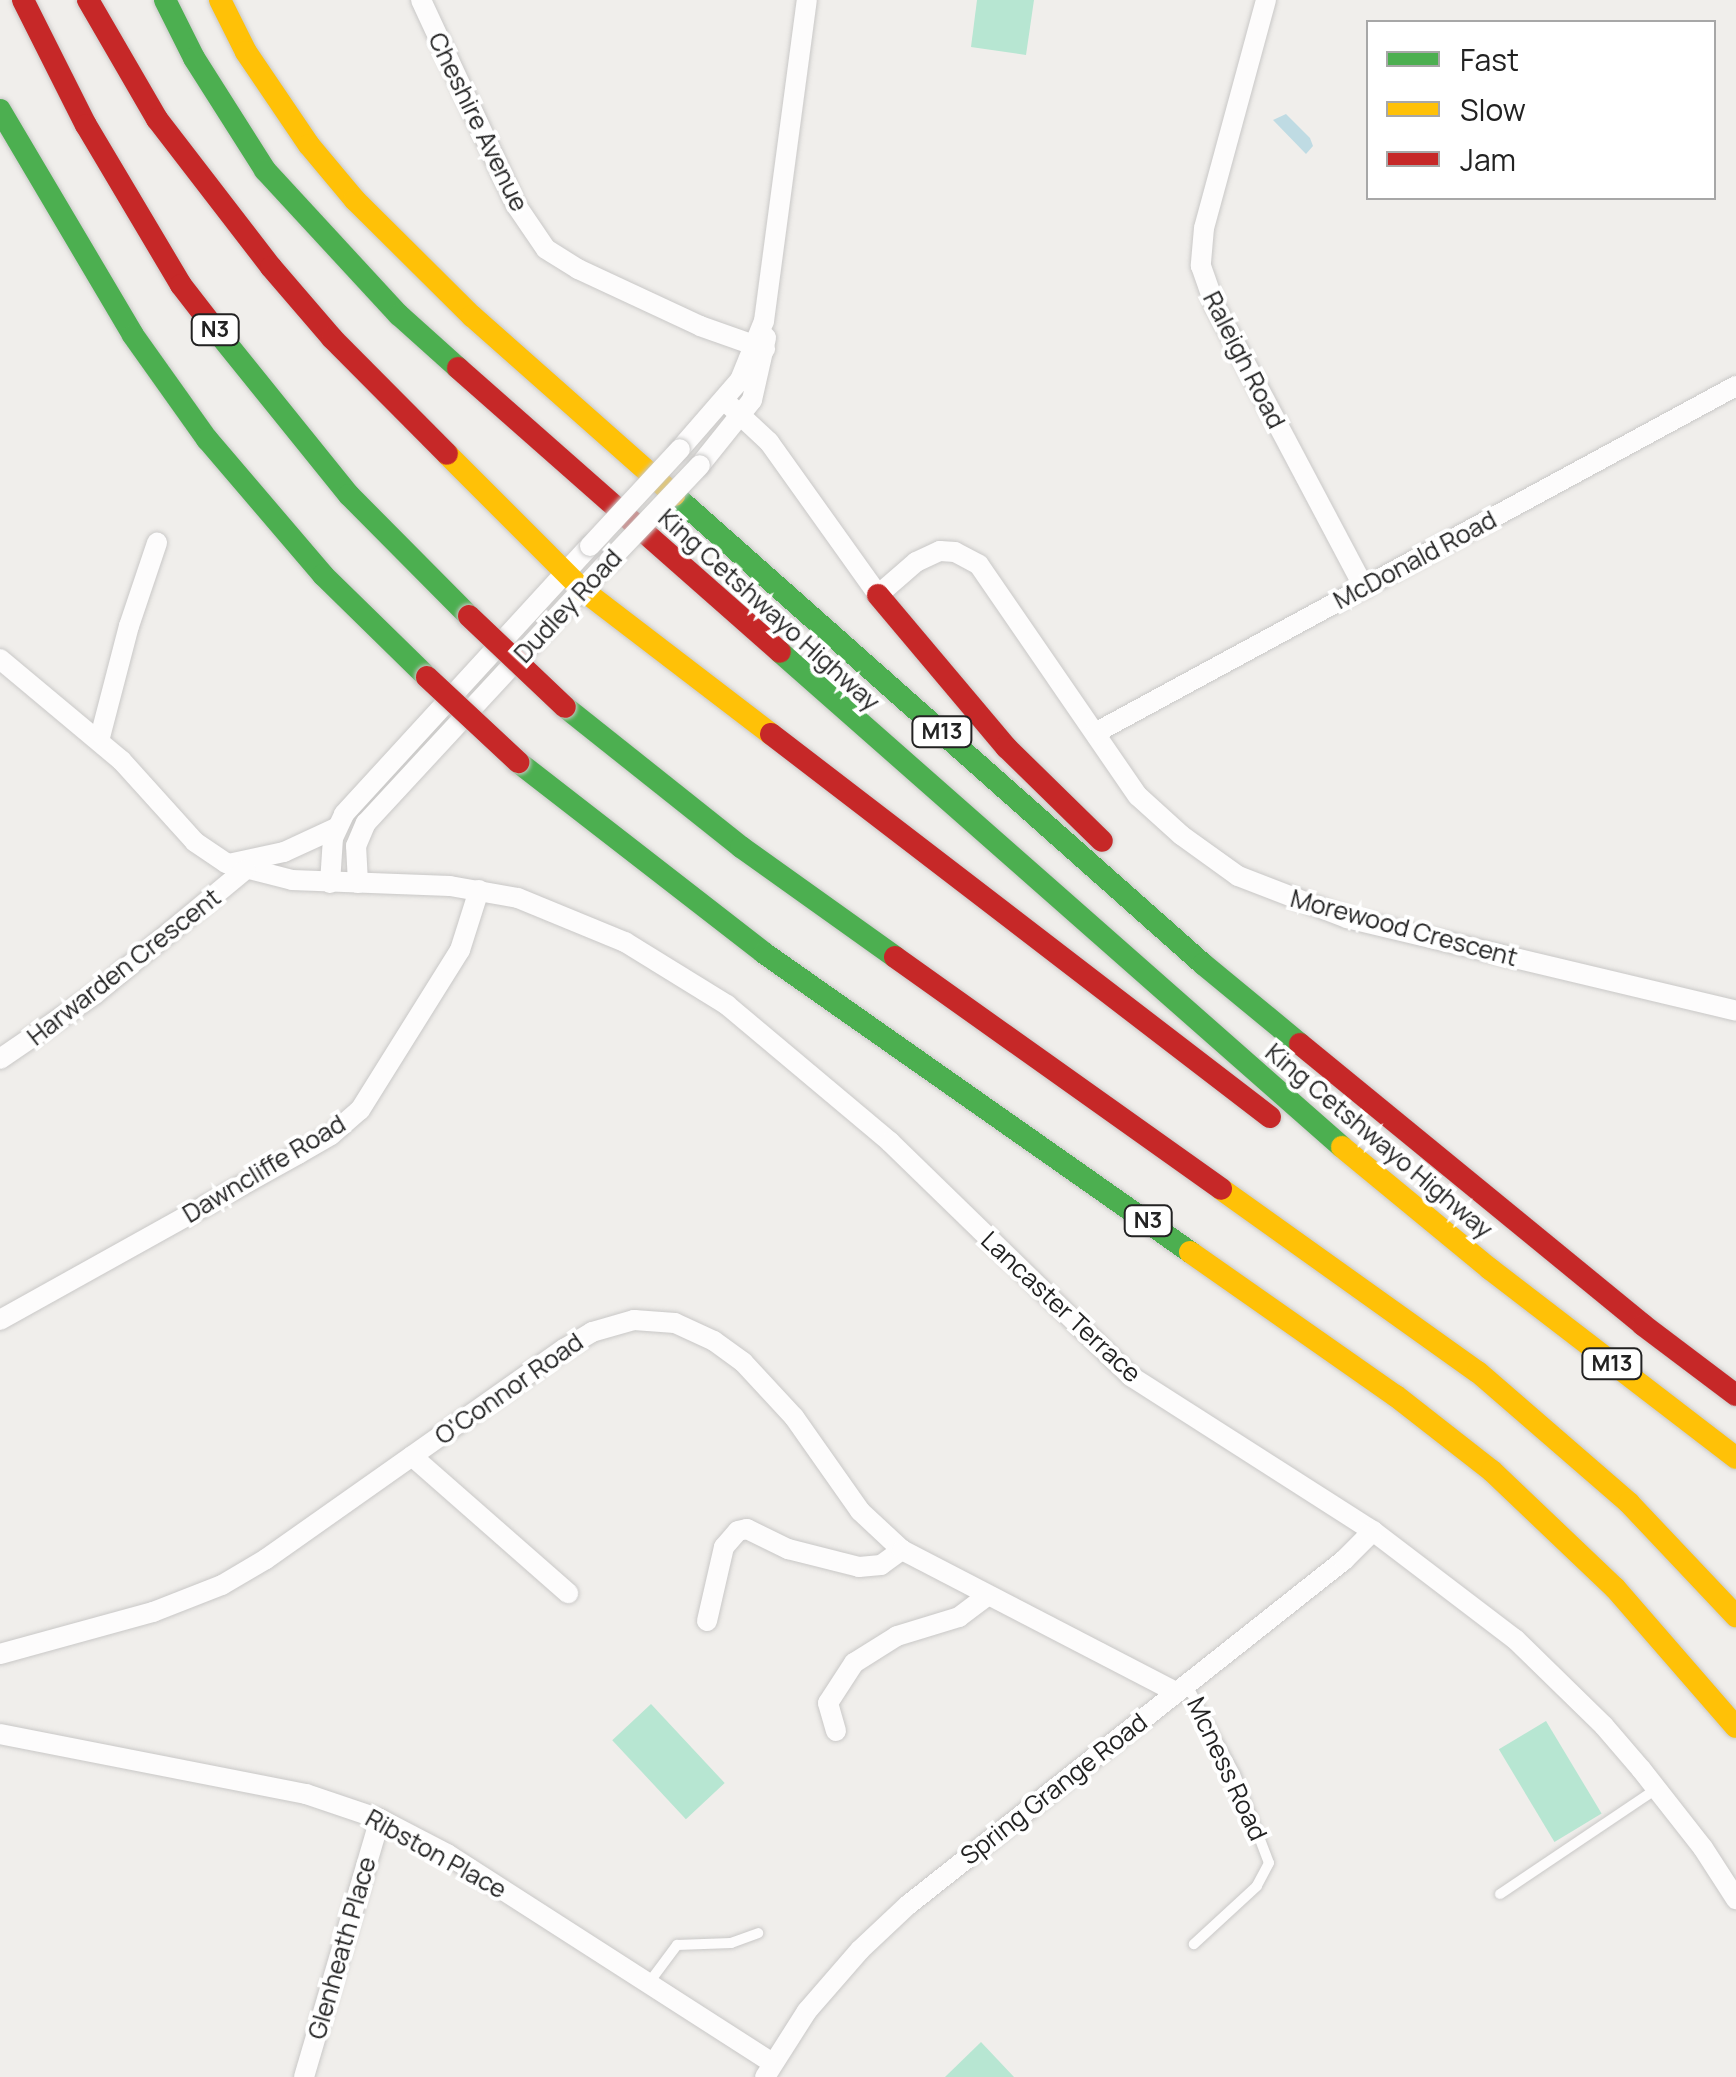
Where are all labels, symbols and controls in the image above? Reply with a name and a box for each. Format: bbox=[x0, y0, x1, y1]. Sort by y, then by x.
legend bbox=[1366, 20, 1716, 200]
street label: Cheshire Avenue bbox=[422, 28, 534, 216]
text: Fast bbox=[1460, 39, 1519, 80]
text: Slow bbox=[1460, 89, 1526, 130]
text: Jam bbox=[1460, 139, 1516, 180]
street label: Raleigh Road bbox=[1197, 286, 1291, 434]
road number: N3 bbox=[190, 313, 240, 347]
street label: King Cetshwayo Highway bbox=[652, 503, 886, 717]
street label: McDonald Road bbox=[1328, 504, 1502, 616]
street label: Dudley Road bbox=[508, 543, 628, 669]
road number: M13 bbox=[910, 715, 974, 749]
street label: Harwarden Crescent bbox=[21, 882, 227, 1052]
street label: Morewood Crescent bbox=[1287, 883, 1521, 973]
street label: King Cetshwayo Highway bbox=[1259, 1037, 1499, 1245]
street label: Dawncliffe Road bbox=[177, 1109, 351, 1229]
road number: N3 bbox=[1123, 1204, 1173, 1238]
street label: Lancaster Terrace bbox=[975, 1225, 1147, 1389]
street label: O'Connor Road bbox=[429, 1327, 589, 1451]
road number: M13 bbox=[1580, 1347, 1644, 1381]
street label: Mcness Road bbox=[1181, 1693, 1273, 1845]
street label: Spring Grange Road bbox=[955, 1707, 1153, 1871]
street label: Ribston Place bbox=[360, 1803, 512, 1905]
street label: Glenheath Place bbox=[302, 1853, 382, 2043]

